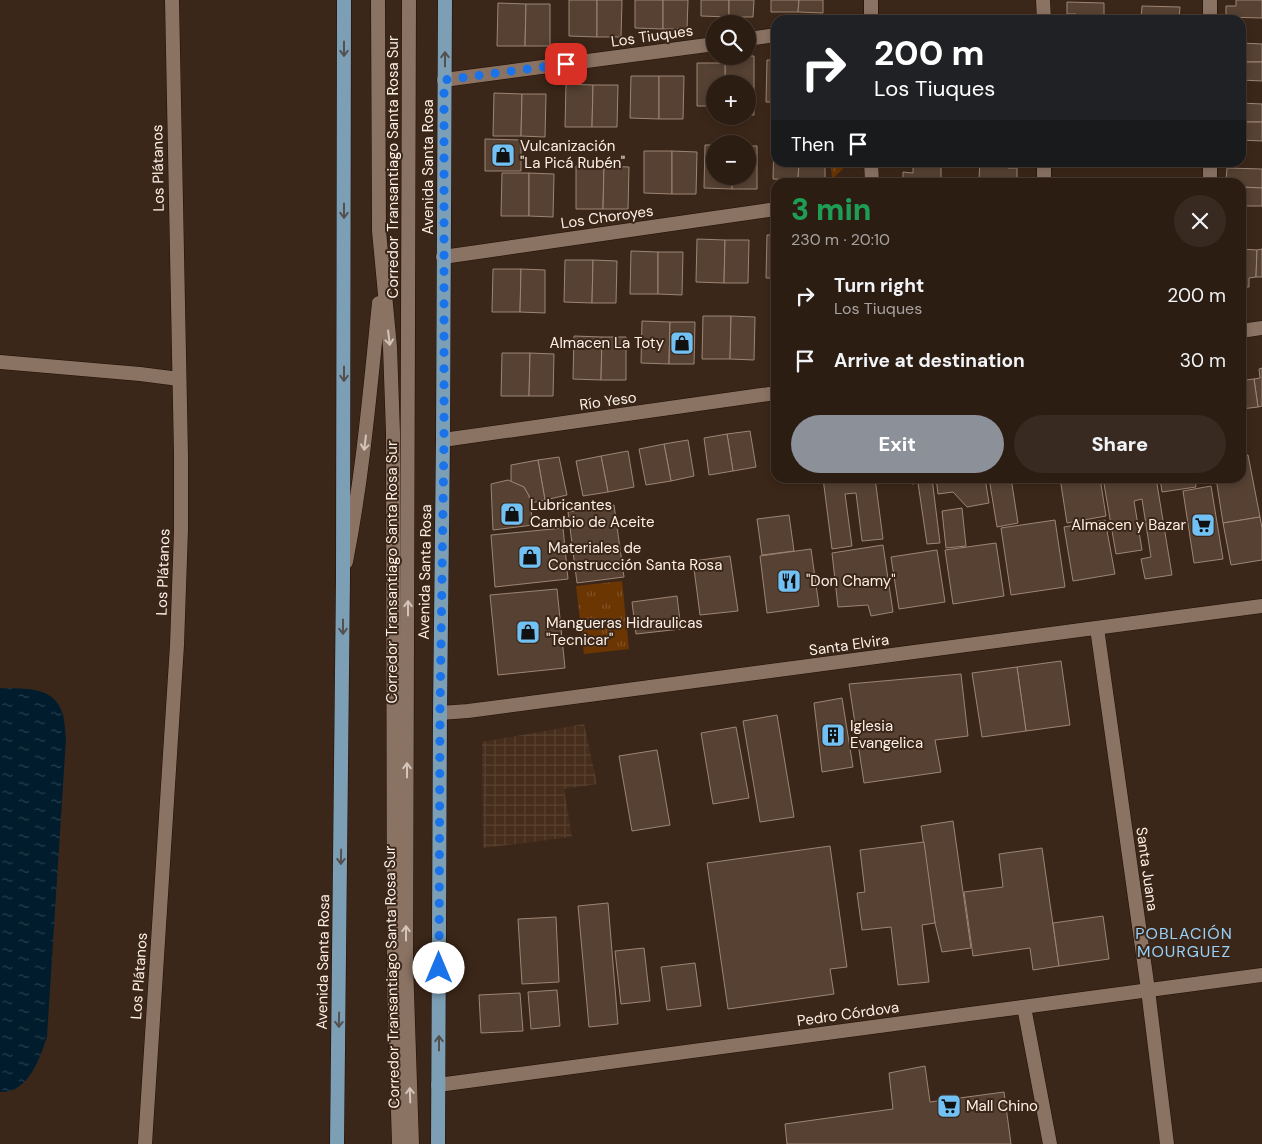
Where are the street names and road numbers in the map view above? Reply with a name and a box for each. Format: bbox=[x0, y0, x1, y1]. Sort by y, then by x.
street label: Los Tiuques bbox=[610, 20, 694, 52]
street label: Corredor Transantiago Santa Rosa Sur bbox=[383, 35, 403, 298]
street label: Avenida Santa Rosa bbox=[418, 99, 438, 235]
street label: Los Plátanos bbox=[147, 124, 169, 212]
street label: Los Choroyes bbox=[559, 201, 655, 233]
street label: Río Yeso bbox=[578, 387, 638, 415]
street label: Corredor Transantiago Santa Rosa Sur bbox=[382, 440, 402, 703]
street label: Avenida Santa Rosa bbox=[414, 504, 436, 640]
street label: Los Plátanos bbox=[151, 528, 175, 616]
street label: Santa Elvira bbox=[808, 629, 890, 661]
street label: Santa Juana bbox=[1131, 826, 1163, 912]
street label: Corredor Transantiago Santa Rosa Sur bbox=[380, 845, 404, 1109]
street label: Avenida Santa Rosa bbox=[312, 894, 334, 1030]
street label: Los Plátanos bbox=[126, 932, 152, 1020]
street label: Pedro Córdova bbox=[796, 997, 900, 1031]

